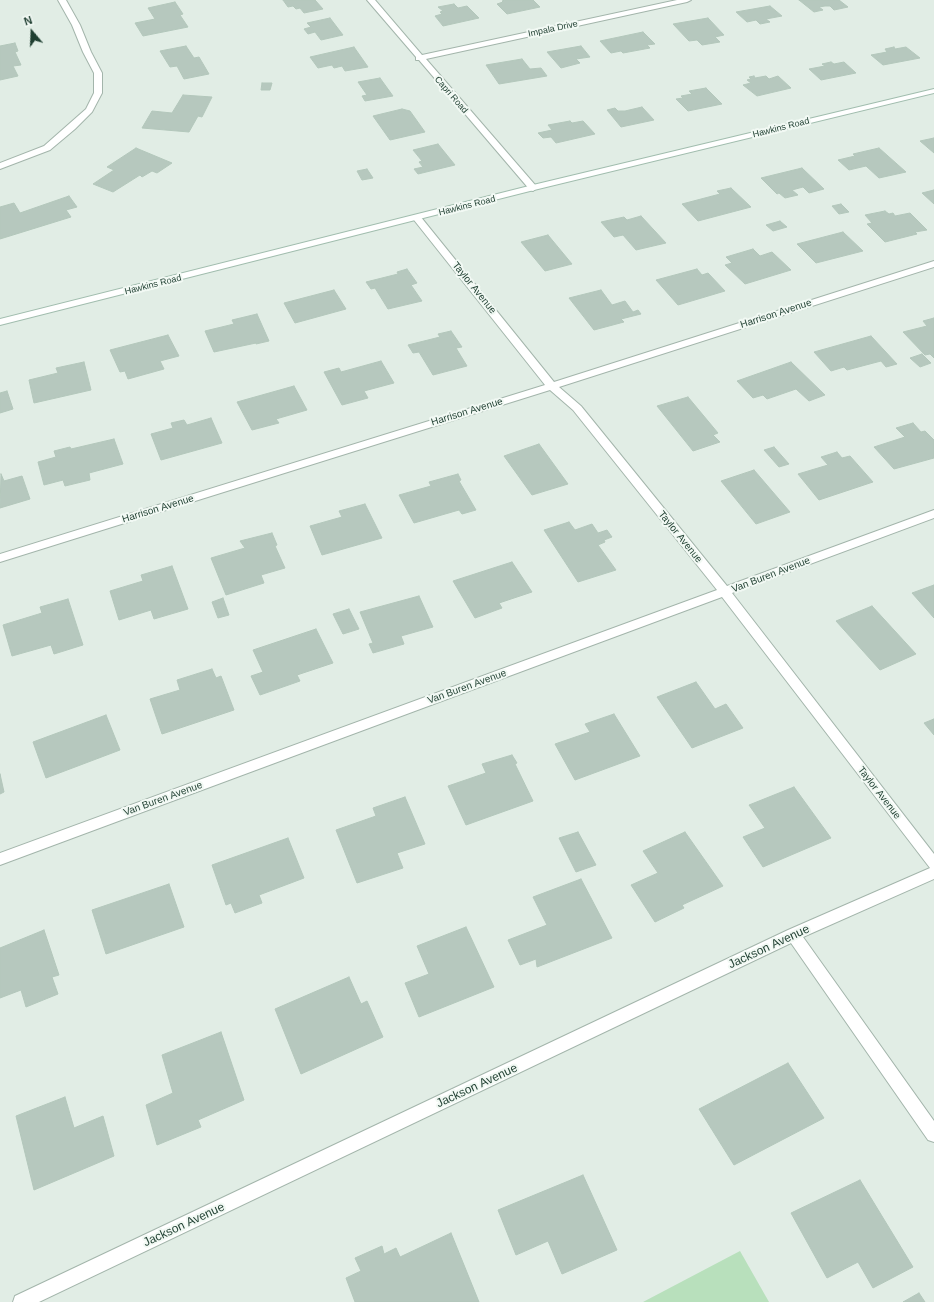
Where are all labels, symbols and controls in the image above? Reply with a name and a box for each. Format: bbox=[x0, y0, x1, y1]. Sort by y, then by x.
north arrow bbox=[12, 12, 52, 52]
text: N bbox=[22, 14, 34, 28]
street label: Impala Drive bbox=[527, 18, 579, 40]
street label: Capri Road bbox=[432, 74, 470, 116]
street label: Hawkins Road bbox=[752, 116, 810, 140]
street label: Hawkins Road bbox=[438, 194, 496, 218]
street label: Taylor Avenue bbox=[449, 260, 499, 316]
street label: Hawkins Road bbox=[124, 273, 182, 297]
street label: Harrison Avenue bbox=[739, 297, 813, 331]
street label: Harrison Avenue bbox=[430, 395, 504, 429]
street label: Harrison Avenue bbox=[121, 492, 195, 526]
street label: Taylor Avenue bbox=[655, 509, 705, 565]
street label: Van Buren Avenue bbox=[730, 555, 812, 595]
street label: Van Buren Avenue bbox=[426, 667, 508, 707]
street label: Taylor Avenue bbox=[855, 764, 903, 822]
street label: Van Buren Avenue bbox=[122, 779, 204, 819]
street label: Jackson Avenue bbox=[726, 922, 812, 972]
street label: Jackson Avenue bbox=[434, 1061, 520, 1111]
street label: Jackson Avenue bbox=[141, 1200, 227, 1250]

